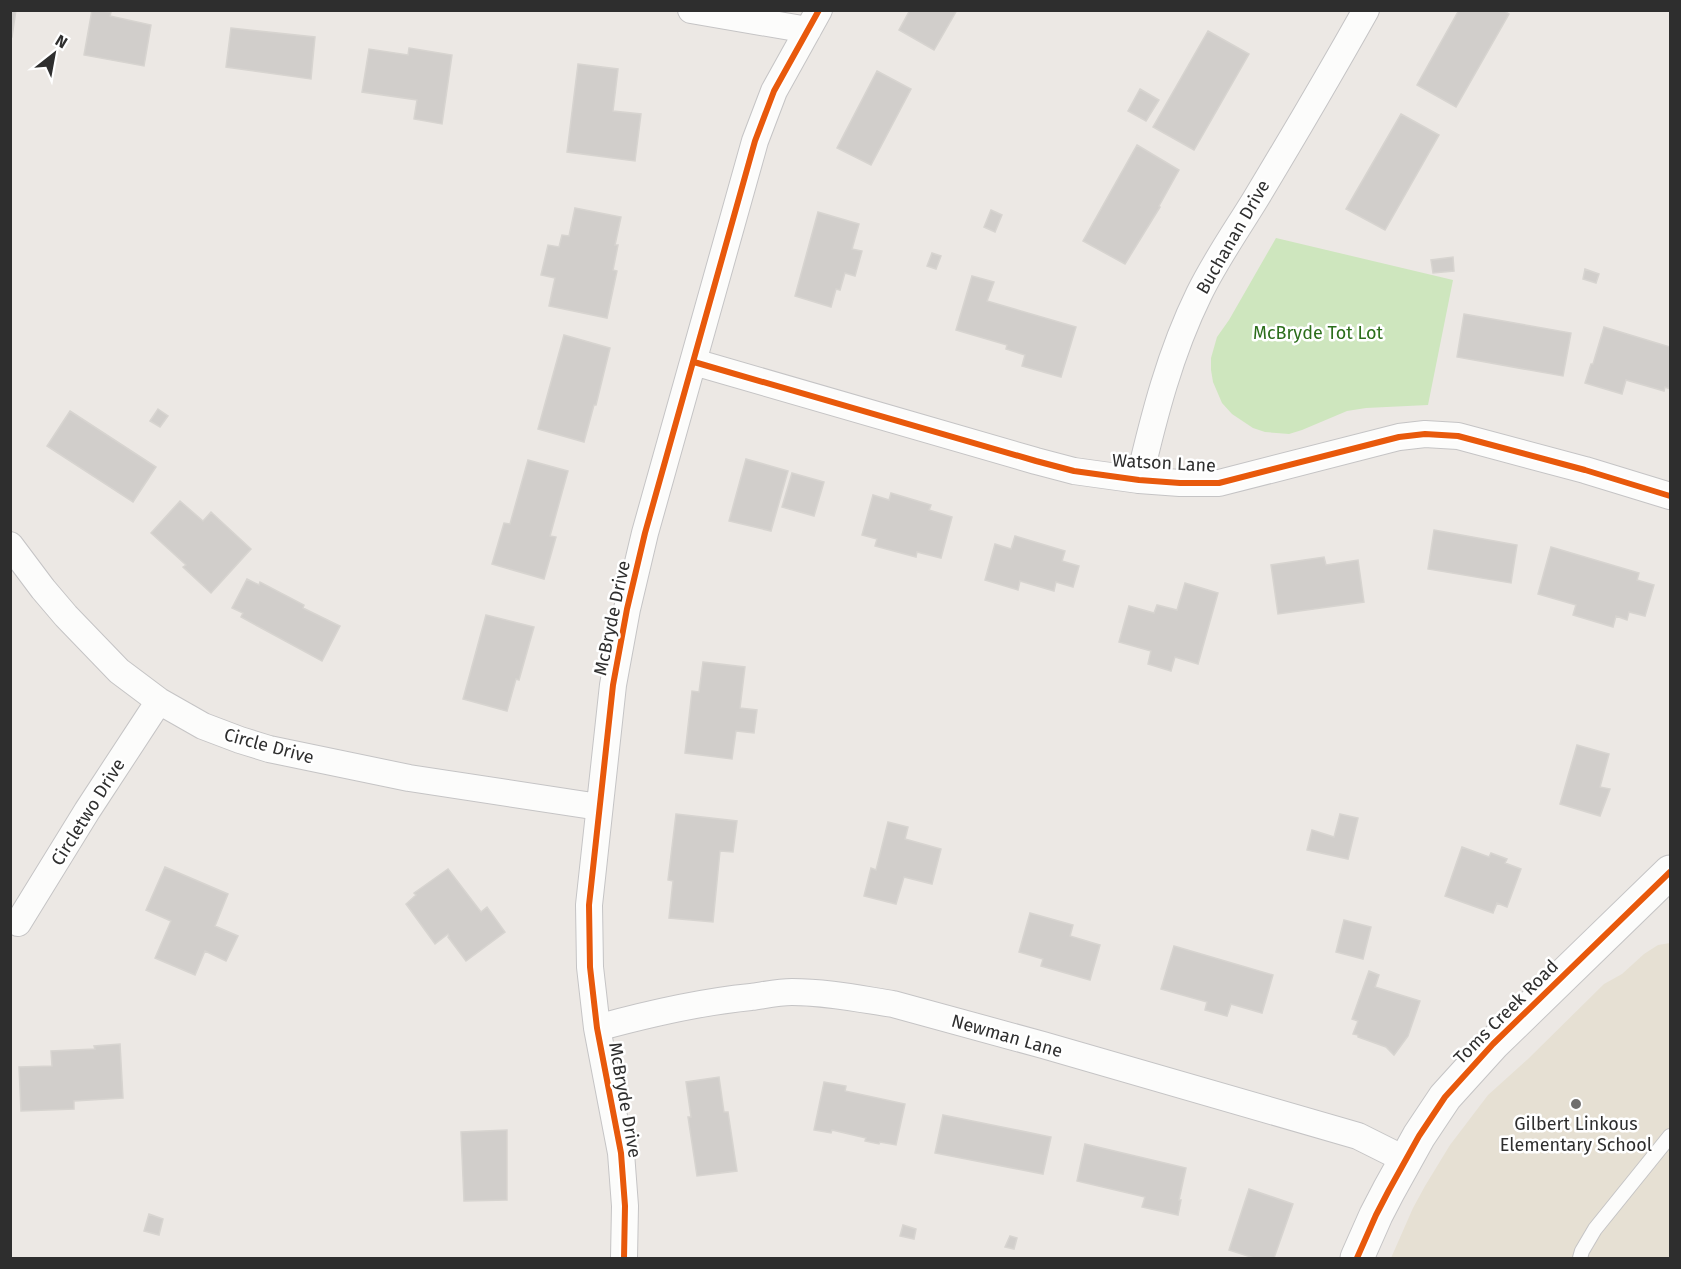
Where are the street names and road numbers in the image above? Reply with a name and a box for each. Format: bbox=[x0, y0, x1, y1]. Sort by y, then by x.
street label: Buchanan Drive bbox=[1191, 176, 1275, 298]
street label: Watson Lane bbox=[1112, 449, 1216, 477]
street label: McBryde Drive bbox=[589, 559, 635, 677]
street label: Circle Drive bbox=[222, 723, 316, 769]
street label: Circletwo Drive bbox=[46, 754, 130, 870]
street label: Toms Creek Road bbox=[1449, 955, 1563, 1069]
street label: Newman Lane bbox=[949, 1010, 1065, 1062]
street label: McBryde Drive bbox=[604, 1041, 646, 1159]

